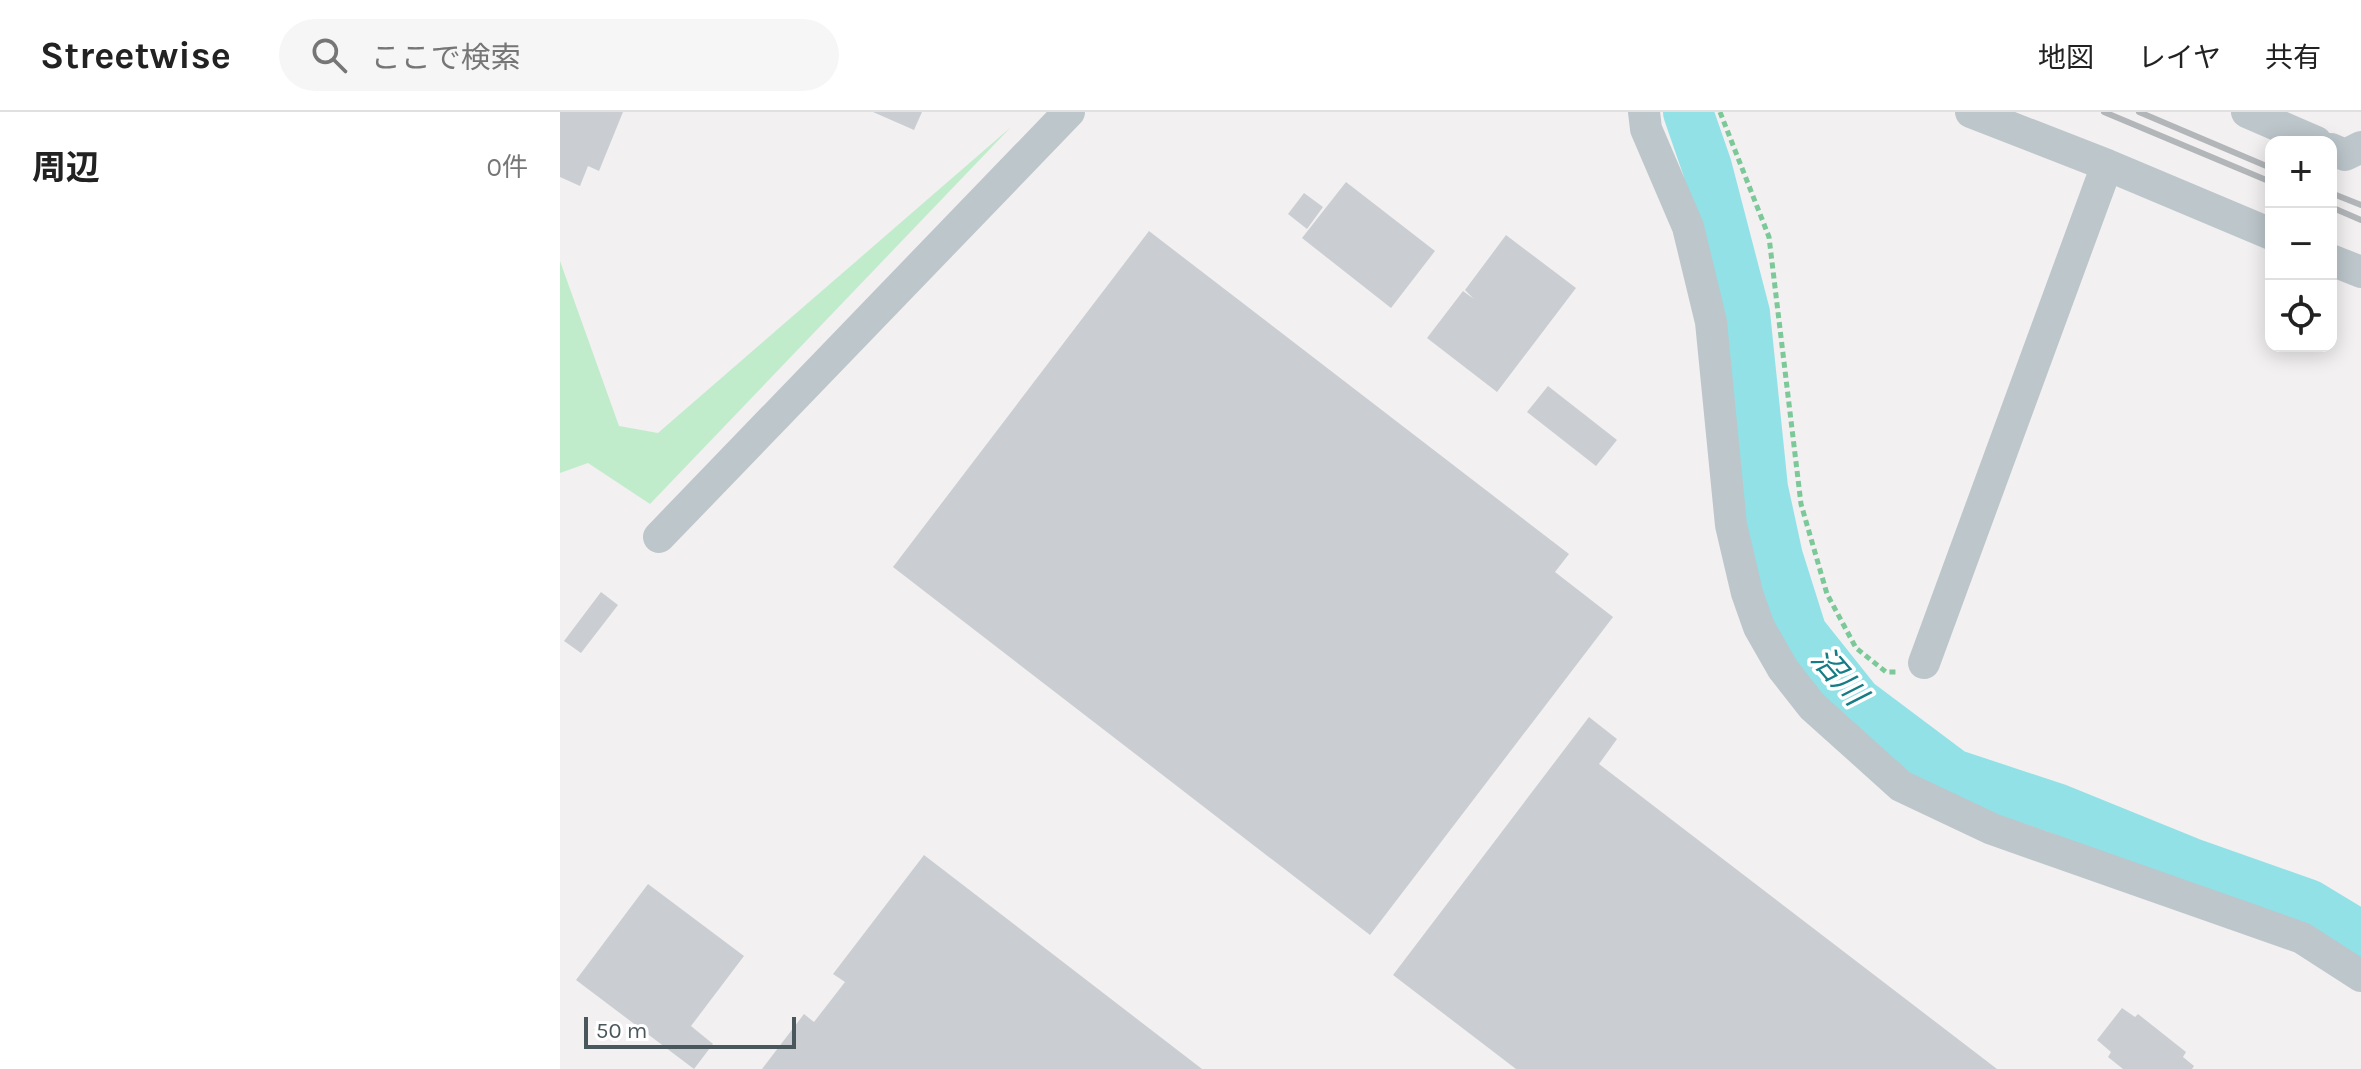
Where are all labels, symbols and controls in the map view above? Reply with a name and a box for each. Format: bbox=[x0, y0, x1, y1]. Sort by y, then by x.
search box bbox=[279, 19, 839, 91]
text: Streetwise bbox=[40, 33, 231, 78]
icon: search bbox=[307, 33, 351, 77]
text: ここで検索 bbox=[371, 40, 521, 76]
text: 地図 bbox=[2038, 41, 2094, 74]
text: レイヤ bbox=[2138, 41, 2221, 74]
text: 共有 bbox=[2265, 41, 2321, 74]
map controls bbox=[2265, 136, 2337, 352]
button: + bbox=[2265, 136, 2337, 208]
text: 周辺 bbox=[32, 148, 100, 188]
text: 0件 bbox=[487, 152, 528, 183]
button: − bbox=[2265, 208, 2337, 280]
button: locate bbox=[2265, 280, 2337, 352]
water label: 沼川 bbox=[1804, 640, 1876, 715]
scale bar bbox=[584, 1013, 796, 1049]
text: 50 m bbox=[596, 1018, 647, 1044]

